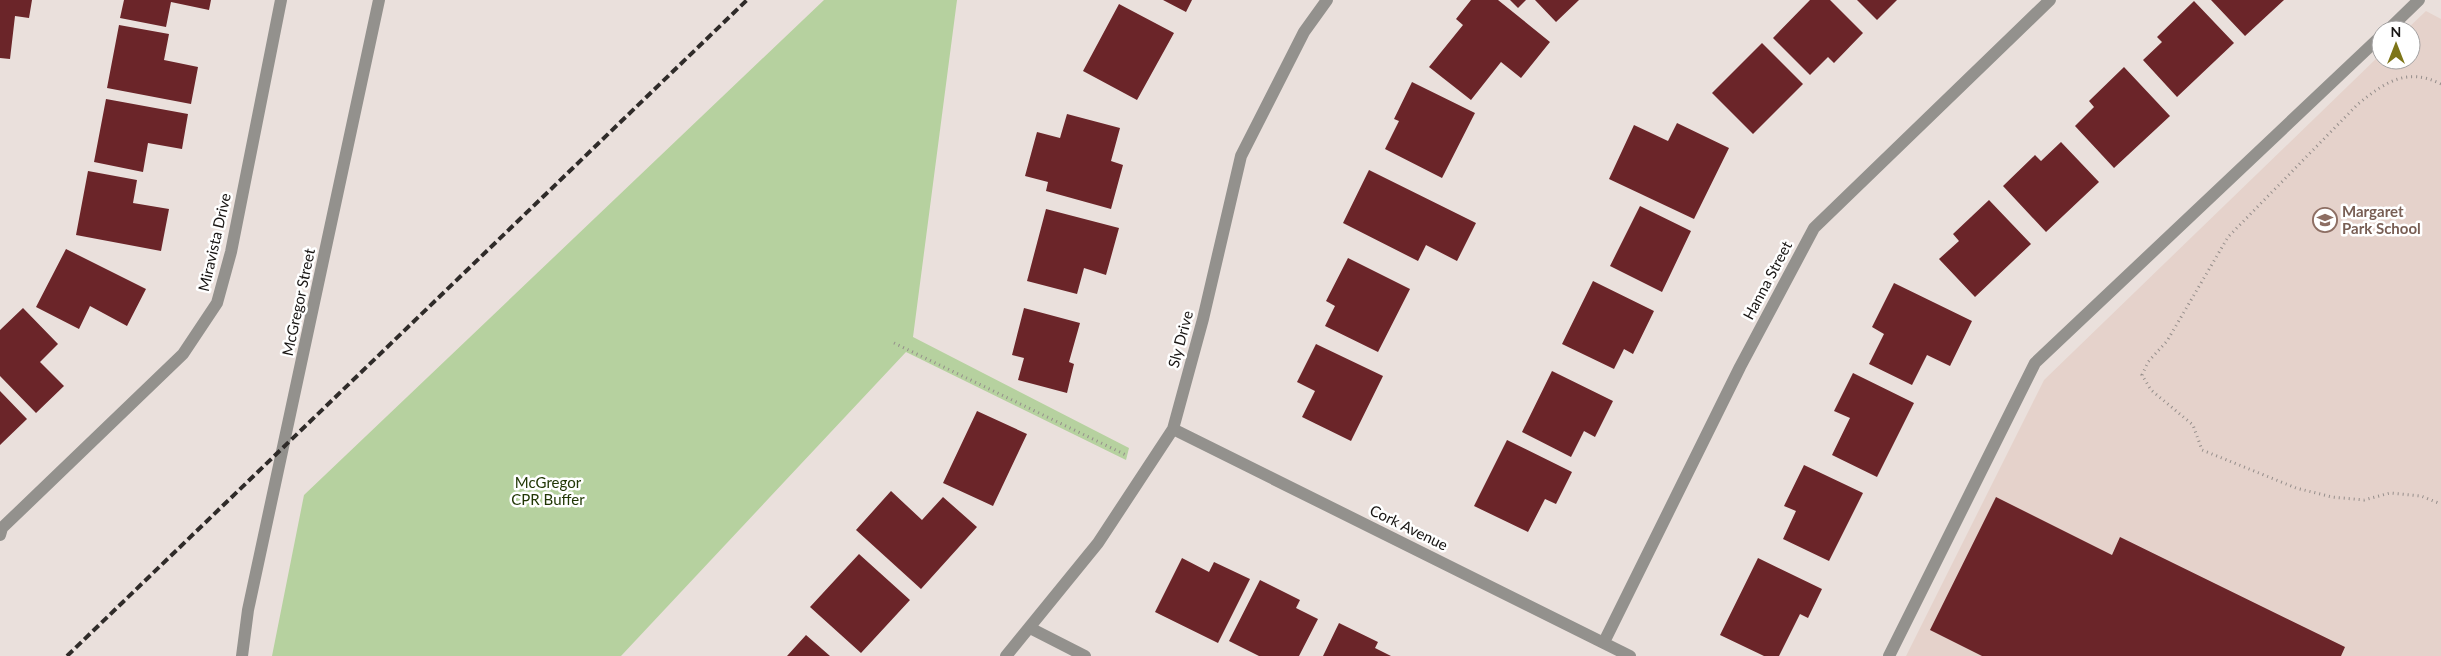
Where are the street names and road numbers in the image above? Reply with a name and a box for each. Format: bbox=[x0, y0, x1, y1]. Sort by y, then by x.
street label: Miravista Drive bbox=[194, 191, 234, 293]
street label: Hanna Street bbox=[1739, 237, 1795, 322]
street label: McGregor Street bbox=[278, 246, 318, 357]
street label: Sly Drive bbox=[1164, 308, 1196, 370]
street label: Cork Avenue bbox=[1367, 500, 1451, 554]

